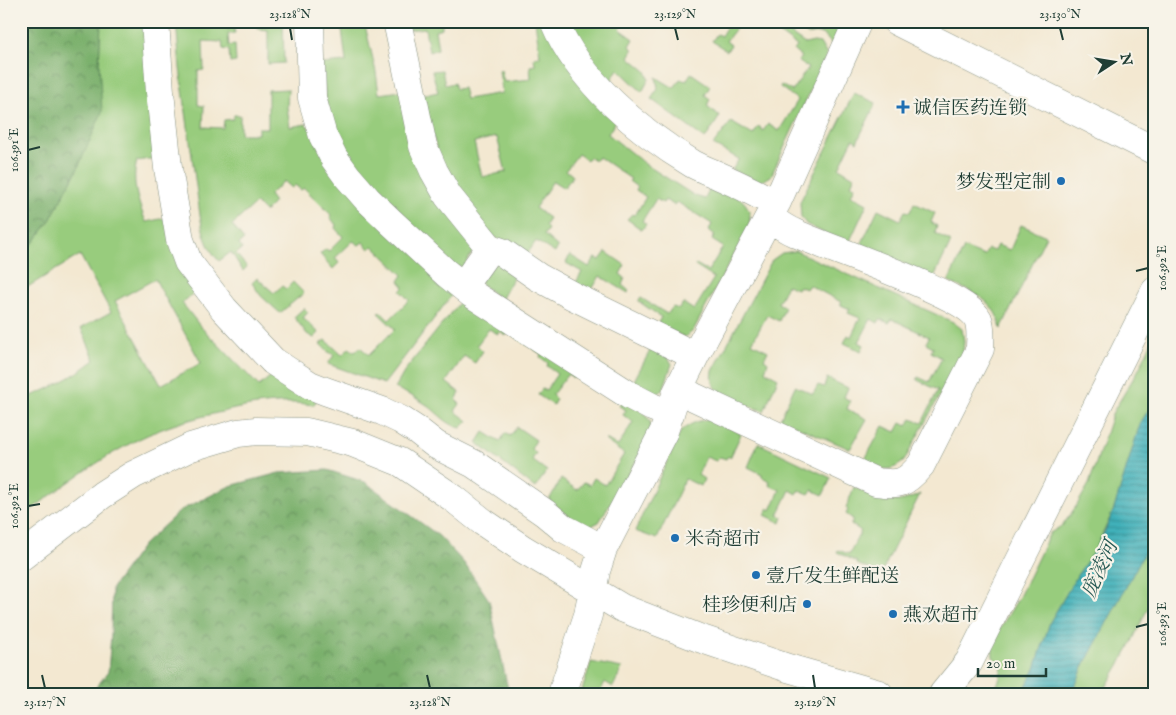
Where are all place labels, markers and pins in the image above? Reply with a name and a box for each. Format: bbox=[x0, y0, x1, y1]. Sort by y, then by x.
place label: 诚信医药连锁 bbox=[913, 97, 1027, 121]
marker: 诚信医药连锁 bbox=[897, 101, 909, 113]
place label: 梦发型定制 bbox=[956, 171, 1051, 195]
marker: 梦发型定制 bbox=[1055, 175, 1067, 187]
place label: 米奇超市 bbox=[685, 528, 761, 552]
marker: 米奇超市 bbox=[669, 532, 681, 544]
place label: 壹斤发生鲜配送 bbox=[766, 565, 899, 589]
marker: 壹斤发生鲜配送 bbox=[750, 569, 762, 581]
place label: 桂珍便利店 bbox=[702, 594, 797, 618]
marker: 桂珍便利店 bbox=[801, 598, 813, 610]
place label: 燕欢超市 bbox=[903, 604, 979, 628]
marker: 燕欢超市 bbox=[887, 608, 899, 620]

